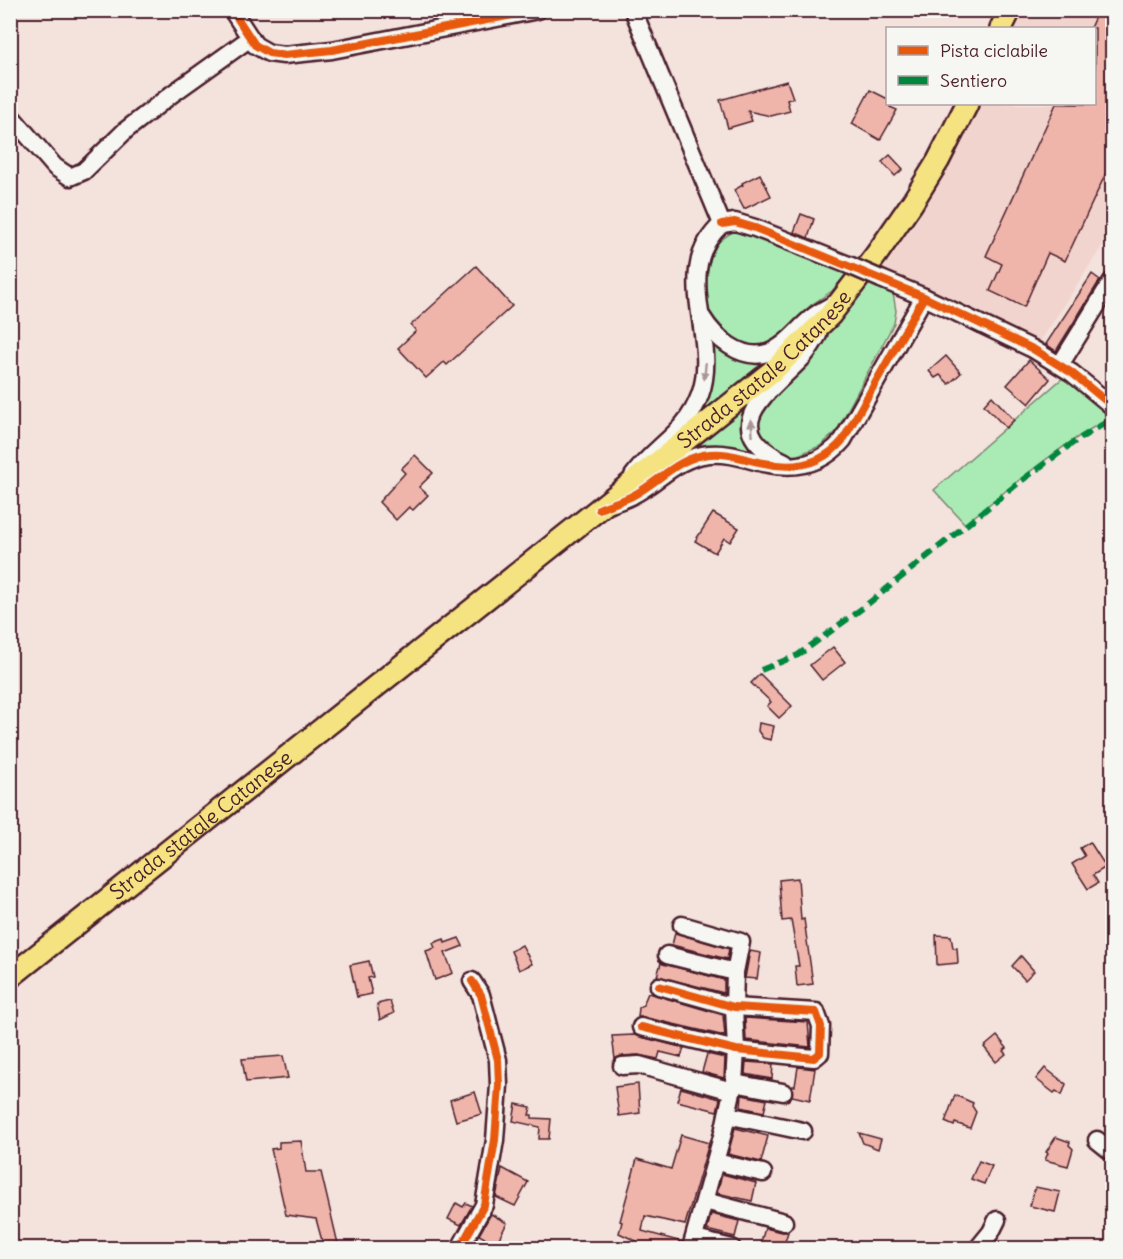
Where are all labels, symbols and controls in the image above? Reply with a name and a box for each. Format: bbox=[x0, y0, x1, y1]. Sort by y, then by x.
legend bbox=[886, 27, 1096, 105]
text: Pista ciclabile bbox=[940, 39, 1048, 62]
text: Sentiero bbox=[940, 69, 1007, 92]
street label: Strada statale Catanese bbox=[671, 284, 857, 455]
one-way arrow bbox=[700, 362, 710, 381]
one-way arrow bbox=[747, 418, 757, 437]
street label: Strada statale Catanese bbox=[104, 744, 298, 906]

